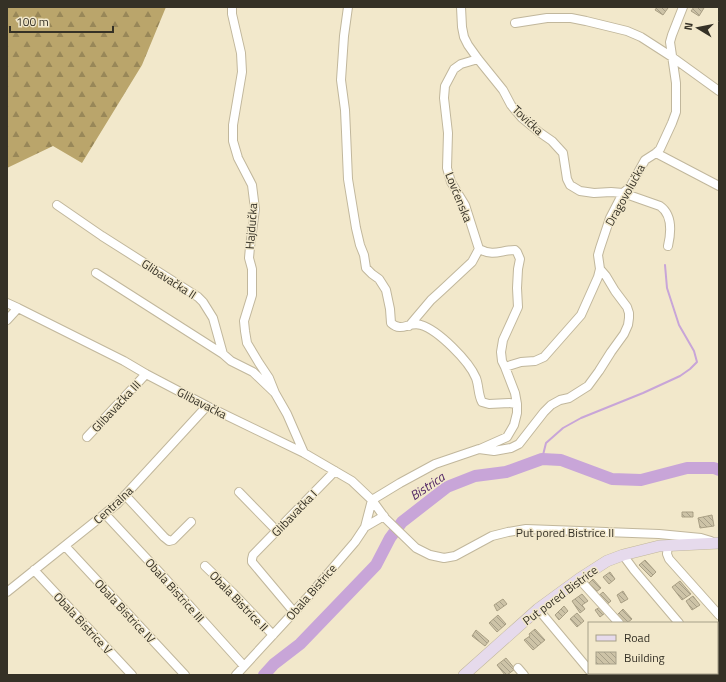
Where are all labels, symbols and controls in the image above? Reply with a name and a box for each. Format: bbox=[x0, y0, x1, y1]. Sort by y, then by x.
scale bar bbox=[10, 8, 113, 34]
north arrow bbox=[678, 8, 718, 48]
text: 100 m bbox=[16, 12, 49, 31]
text: N bbox=[680, 21, 697, 31]
street label: Tovićka bbox=[508, 100, 548, 140]
street label: Dragovolučka bbox=[600, 160, 650, 230]
street label: Lovćenska bbox=[440, 169, 478, 225]
street label: Hajdučka bbox=[240, 202, 262, 250]
street label: Glibavačka II bbox=[138, 254, 200, 304]
street label: Glibavačka III bbox=[87, 376, 145, 436]
street label: Glibavačka bbox=[174, 382, 230, 424]
water label: Bistrica bbox=[406, 466, 450, 505]
street label: Centralna bbox=[89, 482, 137, 528]
street label: Glibavačka I bbox=[267, 485, 321, 541]
street label: Put pored Bistrice II bbox=[516, 523, 614, 542]
street label: Obala Bistrice III bbox=[141, 554, 209, 626]
street label: Obala Bistrice bbox=[281, 560, 341, 624]
street label: Put pored Bistrice bbox=[518, 560, 602, 630]
street label: Obala Bistrice II bbox=[205, 566, 273, 636]
street label: Obala Bistrice IV bbox=[90, 575, 160, 647]
street label: Obala Bistrice V bbox=[49, 588, 117, 658]
legend bbox=[588, 622, 718, 674]
text: Road bbox=[624, 628, 650, 647]
text: Building bbox=[624, 648, 665, 667]

